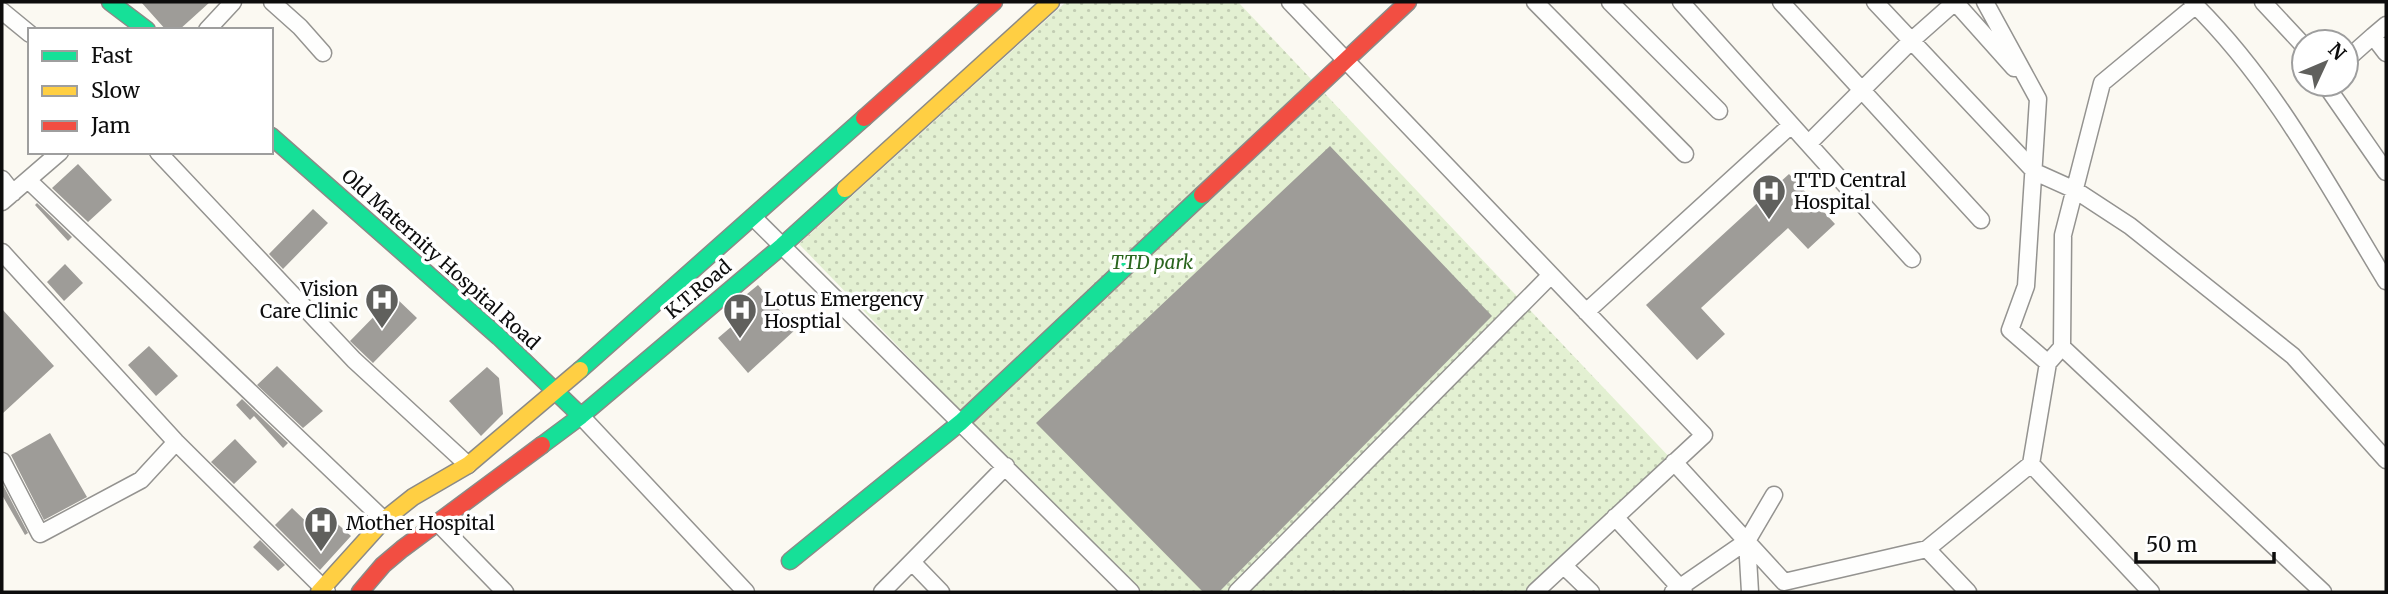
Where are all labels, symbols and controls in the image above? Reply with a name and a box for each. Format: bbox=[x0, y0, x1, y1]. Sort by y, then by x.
legend bbox=[28, 28, 273, 154]
north arrow bbox=[2290, 28, 2360, 98]
text: N bbox=[2323, 37, 2351, 65]
text: Fast bbox=[91, 42, 133, 69]
text: Slow bbox=[91, 77, 140, 104]
text: Jam bbox=[90, 112, 130, 139]
street label: Old Maternity Hospital Road bbox=[337, 164, 545, 354]
place label: TTD Central Hospital bbox=[1794, 168, 1907, 214]
hospital icon: TTD Central Hospital bbox=[1750, 172, 1788, 221]
park label: TTD park bbox=[1111, 250, 1194, 274]
street label: K.T.Road bbox=[660, 254, 736, 324]
place label: Vision Care Clinic bbox=[260, 277, 358, 323]
hospital icon: Vision Care Clinic bbox=[363, 281, 401, 330]
place label: Lotus Emergency Hosptial bbox=[764, 287, 924, 333]
hospital icon: Lotus Emergency Hosptial bbox=[721, 291, 759, 340]
hospital icon: Mother Hospital bbox=[302, 504, 340, 553]
place label: Mother Hospital bbox=[346, 511, 495, 535]
scale bar bbox=[2136, 520, 2274, 564]
text: 50 m bbox=[2146, 531, 2197, 558]

